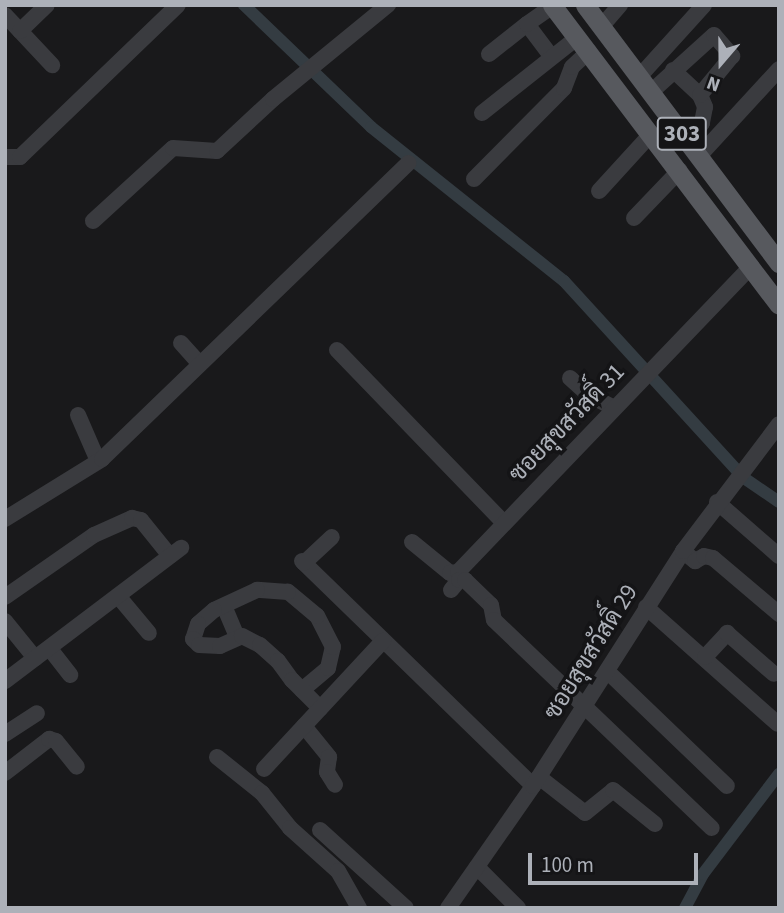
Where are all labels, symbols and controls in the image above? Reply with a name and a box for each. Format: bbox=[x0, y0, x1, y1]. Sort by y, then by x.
north arrow bbox=[686, 28, 756, 98]
text: N bbox=[703, 68, 724, 98]
road number: 303 bbox=[656, 114, 708, 154]
street label: ซอยสุขสวัสดิ์ 31 bbox=[503, 358, 631, 488]
street label: ซอยสุขสวัสดิ์ 29 bbox=[538, 579, 644, 725]
scale bar bbox=[532, 839, 702, 883]
text: 100 m bbox=[541, 850, 594, 880]

